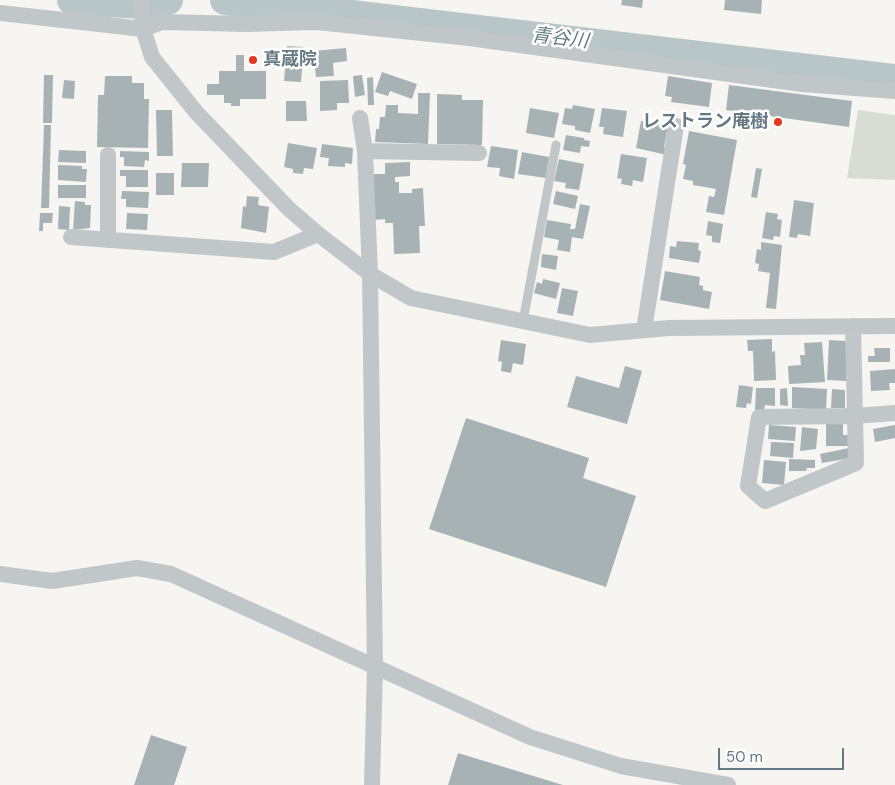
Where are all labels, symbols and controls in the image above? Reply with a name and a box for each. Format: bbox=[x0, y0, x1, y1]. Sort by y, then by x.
water label: 青谷川 bbox=[530, 24, 590, 54]
place label: 真蔵院 bbox=[263, 49, 317, 71]
marker: 真蔵院 bbox=[247, 54, 259, 66]
place label: レストラン庵樹 bbox=[642, 111, 768, 133]
marker: レストラン庵樹 bbox=[772, 116, 784, 128]
scale bar bbox=[720, 738, 846, 770]
text: 50 m bbox=[726, 747, 763, 767]

